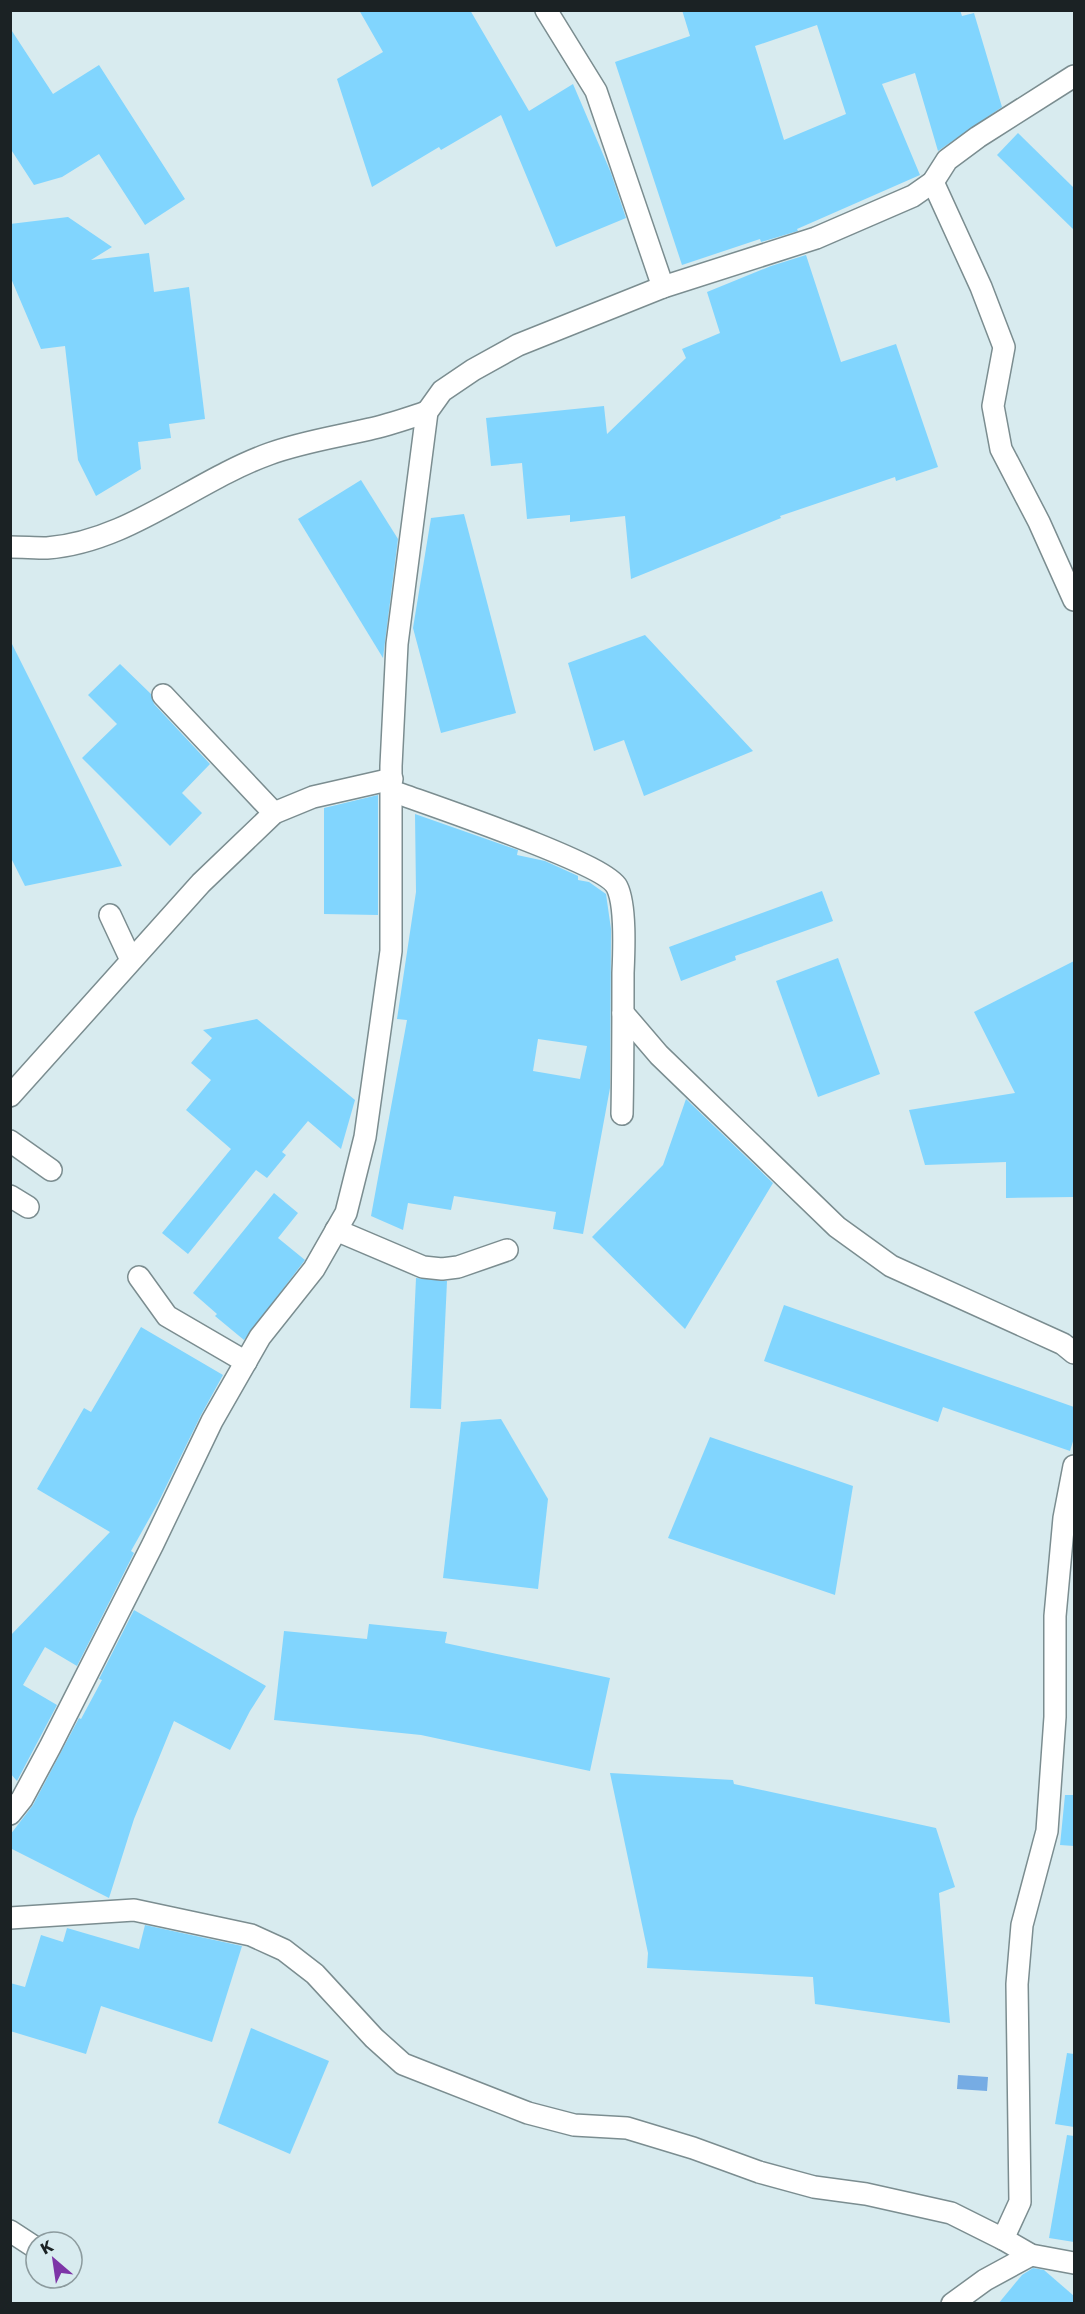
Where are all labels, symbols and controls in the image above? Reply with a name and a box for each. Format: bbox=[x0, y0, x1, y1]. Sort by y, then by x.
north arrow bbox=[24, 2230, 84, 2290]
text: K bbox=[37, 2235, 57, 2258]

